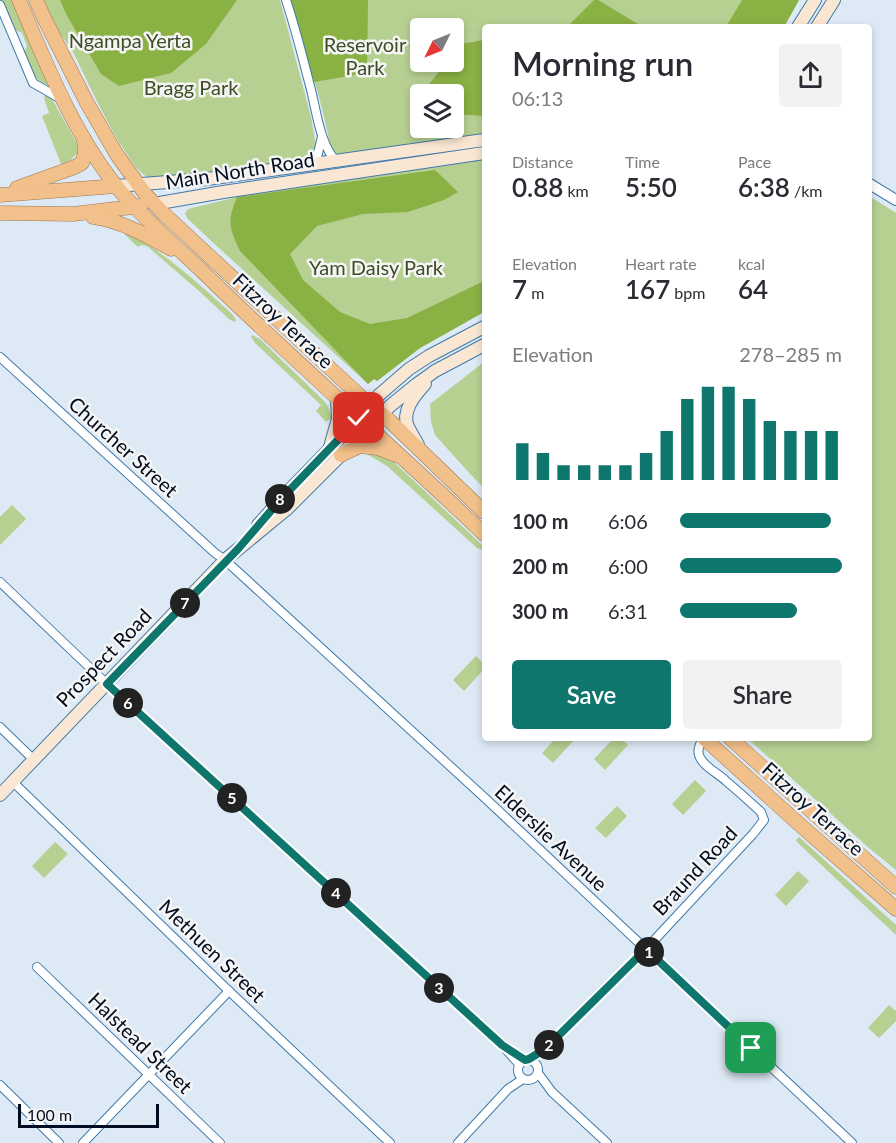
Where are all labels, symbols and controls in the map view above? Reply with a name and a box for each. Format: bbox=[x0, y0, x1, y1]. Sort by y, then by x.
north arrow bbox=[410, 18, 464, 72]
map controls bbox=[410, 18, 464, 138]
park label: Ngampa Yerta bbox=[69, 28, 191, 52]
park label: Reservoir Park bbox=[324, 32, 407, 79]
text: Morning run bbox=[512, 43, 693, 83]
button: share bbox=[779, 44, 842, 107]
park label: Bragg Park bbox=[144, 75, 239, 99]
button: layers bbox=[410, 84, 464, 138]
text: 06:13 bbox=[512, 86, 563, 110]
street label: Main North Road bbox=[164, 146, 316, 194]
text: Distance bbox=[512, 152, 573, 171]
text: Time bbox=[625, 152, 660, 171]
text: Pace bbox=[738, 152, 771, 171]
text: 0.88 bbox=[512, 171, 563, 203]
text: 5:50 bbox=[625, 171, 677, 203]
text: 6:38 bbox=[738, 171, 790, 203]
text: km bbox=[563, 181, 589, 200]
text: /km bbox=[790, 181, 822, 200]
text: Elevation bbox=[512, 254, 577, 273]
text: Heart rate bbox=[625, 254, 697, 273]
text: kcal bbox=[738, 254, 765, 273]
park label: Yam Daisy Park bbox=[309, 255, 444, 279]
street label: Fitzroy Terrace bbox=[228, 268, 339, 373]
text: 7 bbox=[512, 273, 527, 305]
text: 167 bbox=[625, 273, 670, 305]
text: 64 bbox=[738, 273, 768, 305]
text: m bbox=[527, 283, 544, 302]
text: bpm bbox=[670, 283, 705, 302]
text: Elevation bbox=[512, 342, 593, 366]
text: 278–285 m bbox=[739, 342, 842, 366]
street label: Churcher Street bbox=[64, 391, 183, 501]
pin bbox=[333, 392, 384, 443]
icon: check bbox=[342, 401, 375, 434]
pin: 8 bbox=[265, 484, 295, 514]
text: 8 bbox=[275, 489, 285, 508]
text: 100 m bbox=[512, 509, 568, 533]
text: 6:06 bbox=[608, 509, 648, 533]
text: 200 m bbox=[512, 554, 568, 578]
text: 6:00 bbox=[608, 554, 648, 578]
pin: 7 bbox=[170, 588, 200, 618]
text: 7 bbox=[180, 593, 190, 612]
text: 300 m bbox=[512, 599, 568, 623]
text: 6:31 bbox=[608, 599, 648, 623]
street label: Prospect Road bbox=[51, 603, 156, 711]
button: Save bbox=[512, 660, 671, 729]
button: Share bbox=[683, 660, 842, 729]
pin: 6 bbox=[113, 688, 143, 718]
text: 6 bbox=[123, 693, 133, 712]
street label: Fitzroy Terrace bbox=[758, 756, 870, 860]
street label: Elderslie Avenue bbox=[491, 779, 613, 895]
pin: 5 bbox=[217, 783, 247, 813]
text: 5 bbox=[227, 788, 237, 807]
street label: Braund Road bbox=[647, 821, 741, 920]
pin: 4 bbox=[321, 878, 351, 908]
text: 4 bbox=[331, 883, 341, 902]
street label: Methuen Street bbox=[155, 894, 271, 1007]
pin: 1 bbox=[634, 937, 664, 967]
text: 1 bbox=[644, 942, 654, 961]
pin: 3 bbox=[424, 973, 454, 1003]
text: 3 bbox=[434, 978, 444, 997]
street label: Halstead Street bbox=[84, 987, 198, 1098]
pin bbox=[725, 1022, 776, 1073]
pin: 2 bbox=[534, 1030, 564, 1060]
icon: arrive bbox=[734, 1031, 767, 1064]
text: 2 bbox=[544, 1035, 554, 1054]
scale bar bbox=[18, 1101, 159, 1128]
text: 100 m bbox=[27, 1105, 72, 1124]

